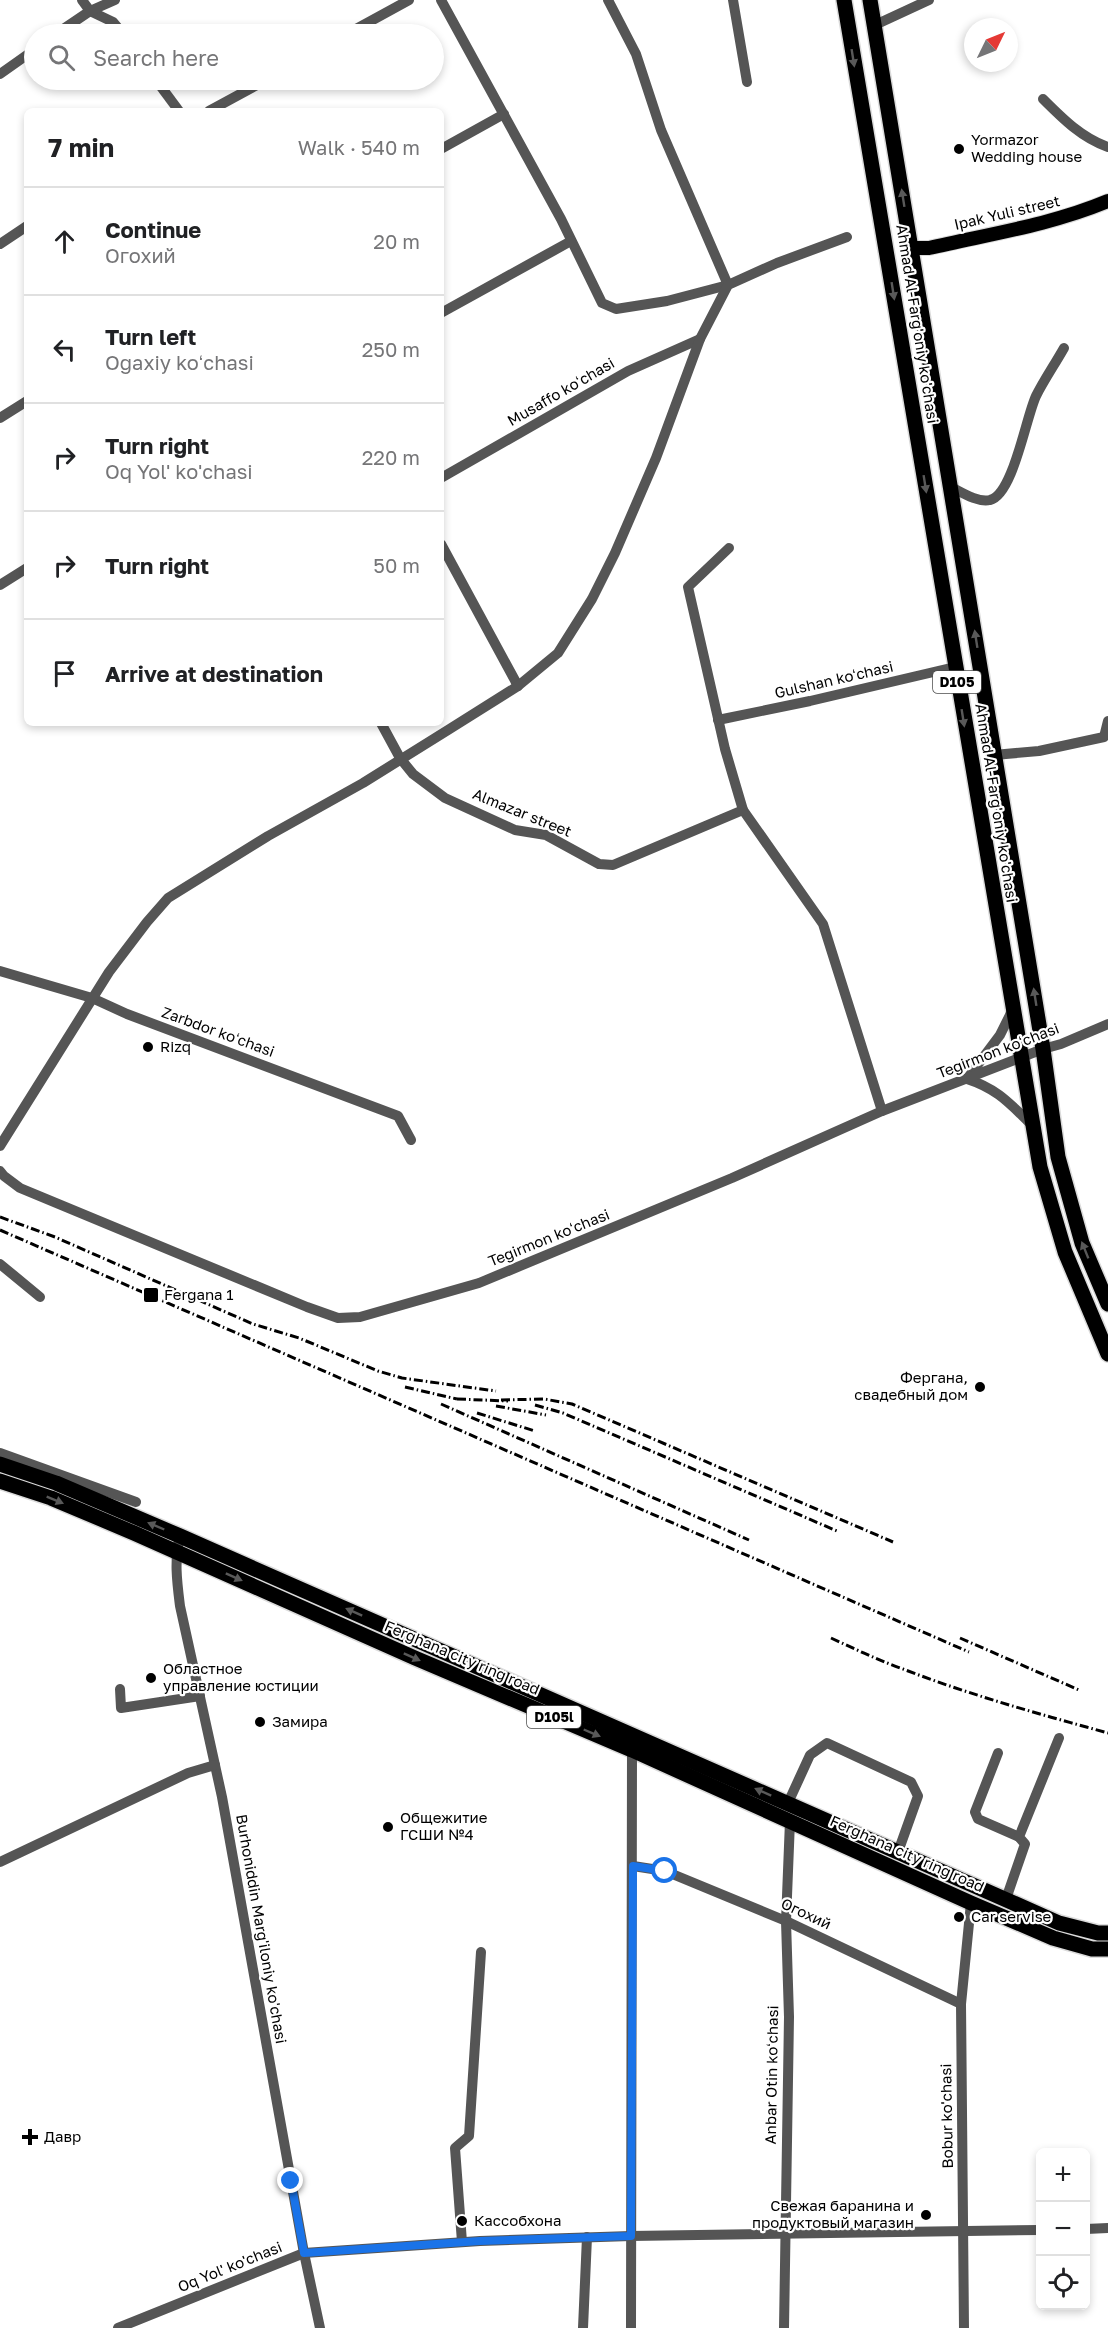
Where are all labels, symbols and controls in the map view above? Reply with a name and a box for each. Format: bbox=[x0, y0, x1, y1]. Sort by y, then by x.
north arrow bbox=[964, 18, 1018, 72]
search box bbox=[24, 24, 444, 90]
icon: search bbox=[45, 41, 78, 74]
text: Search here bbox=[93, 44, 219, 71]
one-way arrow bbox=[849, 48, 858, 67]
place label: Yormazor Wedding house bbox=[971, 130, 1082, 165]
text: 7 min bbox=[48, 132, 114, 163]
text: Walk · 540 m bbox=[298, 135, 420, 159]
marker: Yormazor Wedding house bbox=[952, 142, 966, 156]
one-way arrow bbox=[899, 189, 908, 208]
street label: Ipak Yuli street bbox=[952, 191, 1061, 233]
text: Continue bbox=[105, 216, 201, 243]
street label: Ahmad Al-Farg'oniy ko'chasi bbox=[893, 223, 943, 425]
icon: ahead bbox=[48, 225, 81, 258]
text: 20 m bbox=[373, 229, 420, 253]
text: Огохий bbox=[105, 243, 176, 267]
one-way arrow bbox=[889, 282, 898, 301]
text: Turn left bbox=[105, 323, 196, 350]
icon: left bbox=[48, 333, 81, 366]
text: 250 m bbox=[362, 337, 420, 361]
text: Ogaxiy koʻchasi bbox=[105, 350, 254, 374]
street label: Musaffo koʻchasi bbox=[504, 353, 617, 429]
text: Turn right bbox=[105, 432, 209, 459]
icon: right bbox=[48, 441, 81, 474]
text: 220 m bbox=[362, 445, 420, 469]
text: Oq Yol' ko'chasi bbox=[105, 459, 253, 483]
one-way arrow bbox=[921, 474, 930, 493]
icon: right bbox=[48, 549, 81, 582]
text: Turn right bbox=[105, 552, 209, 579]
text: 50 m bbox=[373, 553, 420, 577]
one-way arrow bbox=[971, 630, 980, 649]
icon: arrive bbox=[48, 657, 81, 690]
street label: Gulshan koʻchasi bbox=[773, 657, 895, 701]
text: Arrive at destination bbox=[105, 660, 323, 687]
road number: D105 bbox=[933, 671, 981, 693]
street label: Ahmad Al-Farg'oniy ko'chasi bbox=[972, 702, 1022, 904]
one-way arrow bbox=[959, 708, 968, 727]
street label: Almazar street bbox=[470, 784, 574, 840]
one-way arrow bbox=[1030, 988, 1039, 1007]
street label: Zarbdor koʻchasi bbox=[159, 1002, 277, 1060]
street label: Tegirmon koʻchasi bbox=[934, 1018, 1061, 1082]
place label: Rizq bbox=[160, 1037, 191, 1055]
marker: Rizq bbox=[141, 1040, 155, 1054]
street label: Tegirmon koʻchasi bbox=[485, 1204, 612, 1270]
one-way arrow bbox=[1080, 1240, 1090, 1258]
place label: Fergana 1 bbox=[164, 1285, 234, 1303]
marker: Fergana 1 bbox=[142, 1286, 160, 1304]
place label: Фергана, свадебный дом bbox=[854, 1368, 968, 1403]
marker: Фергана, свадебный дом bbox=[973, 1380, 987, 1394]
one-way arrow bbox=[46, 1496, 64, 1505]
one-way arrow bbox=[148, 1521, 165, 1530]
one-way arrow bbox=[226, 1573, 243, 1582]
one-way arrow bbox=[345, 1607, 363, 1617]
street label: Ferghana city ring road bbox=[382, 1616, 543, 1698]
one-way arrow bbox=[403, 1653, 421, 1662]
place label: Областное управление юстиции bbox=[163, 1659, 319, 1694]
marker: Областное управление юстиции bbox=[144, 1671, 158, 1685]
road number: D105l bbox=[527, 1706, 581, 1728]
place label: Замира bbox=[272, 1712, 328, 1730]
marker: Замира bbox=[253, 1715, 267, 1729]
one-way arrow bbox=[583, 1728, 601, 1738]
one-way arrow bbox=[755, 1788, 772, 1797]
place label: Общежитие ГСШИ №4 bbox=[400, 1808, 488, 1843]
street label: Ferghana city ring road bbox=[828, 1811, 987, 1895]
street label: Burhoniddin Marg'iloniy ko'chasi bbox=[233, 1813, 291, 2045]
marker: Общежитие ГСШИ №4 bbox=[381, 1820, 395, 1834]
route start bbox=[651, 1857, 677, 1883]
street label: Огохий bbox=[779, 1894, 834, 1932]
place label: Car servise bbox=[971, 1907, 1052, 1925]
marker: Car servise bbox=[952, 1910, 966, 1924]
street label: Anbar Otin koʻchasi bbox=[761, 2005, 781, 2145]
street label: Bobur ko'chasi bbox=[936, 2063, 956, 2169]
place label: Давр bbox=[44, 2127, 81, 2145]
marker: Давр bbox=[21, 2128, 39, 2146]
map controls bbox=[1036, 2148, 1090, 2310]
button: + bbox=[1036, 2148, 1090, 2202]
route end bbox=[277, 2167, 303, 2193]
place label: Свежая баранина и продуктовый магазин bbox=[752, 2196, 914, 2231]
button: − bbox=[1036, 2202, 1090, 2256]
marker: Свежая баранина и продуктовый магазин bbox=[919, 2208, 933, 2222]
place label: Кассобхона bbox=[474, 2211, 561, 2229]
marker: Кассобхона bbox=[455, 2214, 469, 2228]
street label: Oq Yol' ko'chasi bbox=[175, 2237, 284, 2295]
button: locate bbox=[1036, 2256, 1090, 2310]

